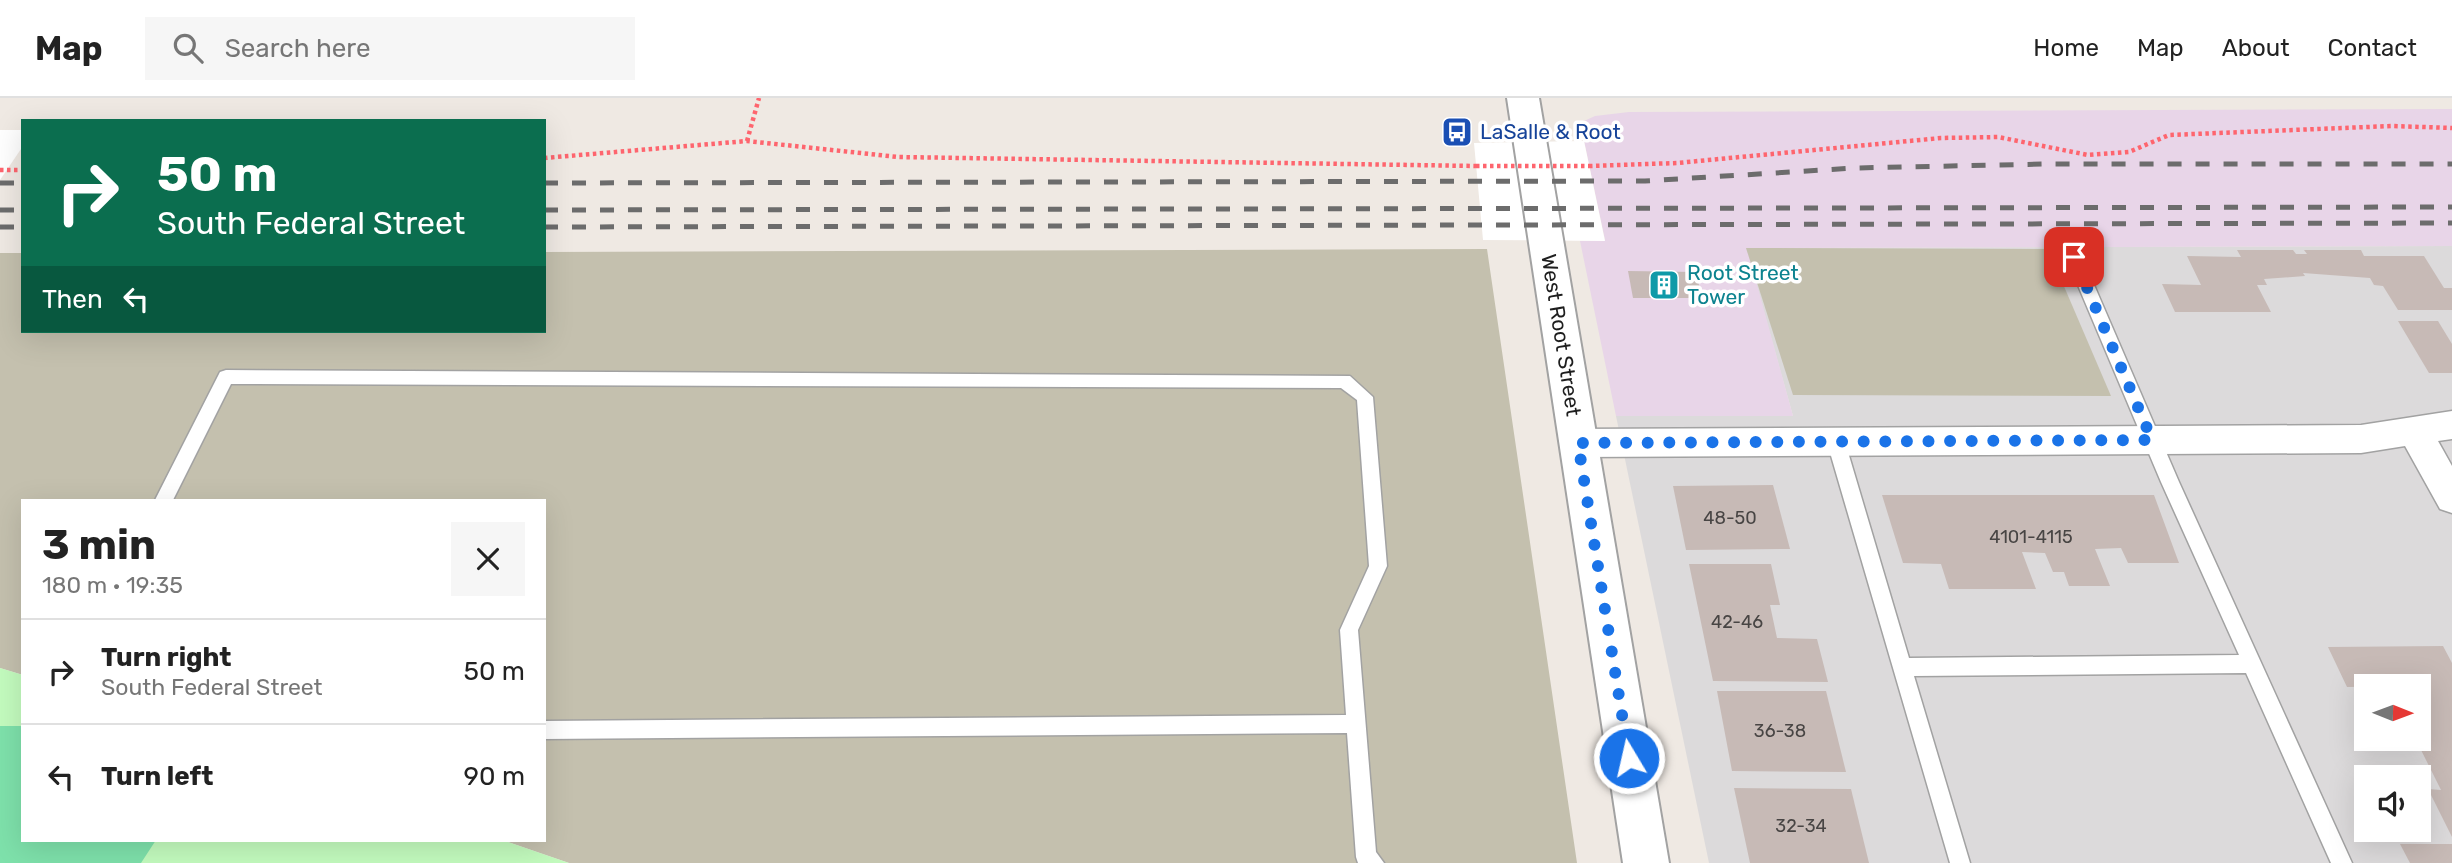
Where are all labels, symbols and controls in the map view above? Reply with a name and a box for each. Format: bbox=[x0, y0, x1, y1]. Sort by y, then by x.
search box bbox=[145, 17, 635, 80]
text: Map bbox=[35, 29, 103, 68]
icon: search bbox=[169, 29, 207, 67]
text: Search here bbox=[225, 33, 370, 64]
text: Home bbox=[2033, 34, 2099, 62]
text: Map bbox=[2137, 34, 2184, 62]
text: About bbox=[2222, 34, 2290, 62]
text: Contact bbox=[2328, 34, 2417, 62]
bus stop icon: LaSalle & Root bbox=[1440, 115, 1474, 149]
place label: LaSalle & Root bbox=[1480, 119, 1621, 144]
text: 50 m bbox=[157, 145, 277, 203]
icon: right bbox=[42, 147, 133, 238]
text: South Federal Street bbox=[157, 204, 465, 242]
pin bbox=[2044, 227, 2104, 287]
icon: arrive bbox=[2055, 238, 2093, 276]
street label: West Root Street bbox=[1536, 252, 1587, 418]
place label: Root Street Tower bbox=[1687, 260, 1799, 309]
building icon: Root Street Tower bbox=[1647, 268, 1681, 302]
icon: left bbox=[117, 280, 155, 318]
text: Then bbox=[42, 284, 103, 315]
house number: 48-50 bbox=[1703, 507, 1757, 529]
text: 3 min bbox=[42, 520, 156, 570]
button: close bbox=[451, 522, 525, 596]
house number: 4101-4115 bbox=[1989, 526, 2073, 548]
text: 180 m · 19:35 bbox=[42, 571, 183, 599]
house number: 42-46 bbox=[1711, 611, 1763, 633]
text: Turn right bbox=[101, 642, 231, 673]
icon: right bbox=[42, 653, 80, 691]
text: 50 m bbox=[464, 656, 525, 687]
text: South Federal Street bbox=[101, 673, 323, 701]
north arrow bbox=[2354, 674, 2431, 751]
map controls bbox=[2354, 674, 2431, 842]
house number: 36-38 bbox=[1754, 720, 1806, 742]
position arrow bbox=[1592, 721, 1666, 795]
icon: left bbox=[42, 758, 80, 796]
text: Turn left bbox=[101, 761, 213, 792]
text: 90 m bbox=[464, 761, 525, 792]
button: sound bbox=[2354, 765, 2431, 842]
house number: 32-34 bbox=[1775, 815, 1827, 837]

